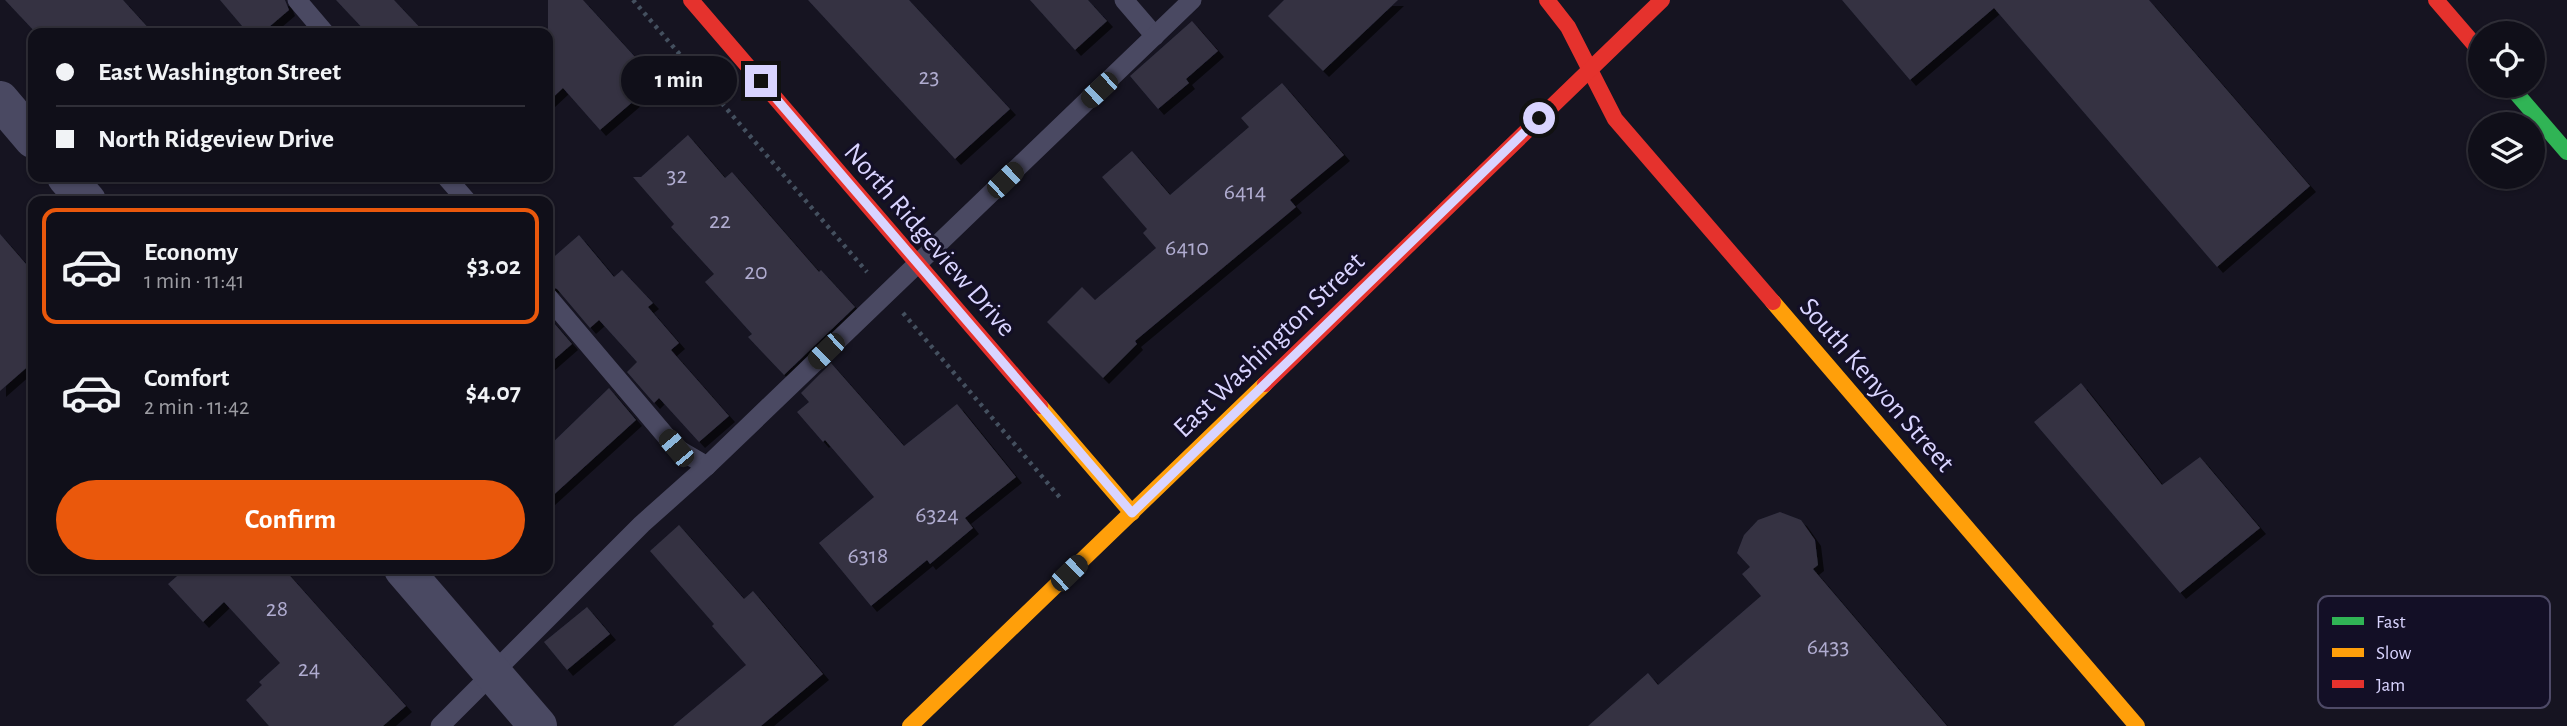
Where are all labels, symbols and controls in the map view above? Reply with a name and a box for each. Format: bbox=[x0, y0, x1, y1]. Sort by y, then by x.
map controls bbox=[2468, 21, 2545, 189]
button: locate bbox=[2468, 21, 2545, 98]
callout: 1 min bbox=[621, 56, 736, 106]
text: East Washington Street bbox=[98, 59, 341, 85]
route end bbox=[745, 65, 777, 97]
house number: 23 bbox=[919, 65, 939, 89]
car bbox=[1077, 68, 1122, 112]
text: 1 min bbox=[655, 69, 703, 92]
route start bbox=[1523, 102, 1555, 134]
button: layers bbox=[2468, 112, 2545, 189]
text: North Ridgeview Drive bbox=[98, 126, 334, 152]
street label: North Ridgeview Drive bbox=[838, 138, 1021, 342]
car bbox=[983, 158, 1028, 202]
house number: 32 bbox=[667, 164, 687, 188]
house number: 6414 bbox=[1224, 180, 1266, 204]
house number: 22 bbox=[709, 209, 731, 233]
icon: car bbox=[60, 235, 123, 298]
house number: 6410 bbox=[1165, 236, 1209, 260]
text: Economy bbox=[144, 239, 238, 265]
street label: East Washington Street bbox=[1169, 247, 1370, 443]
text: $3.02 bbox=[466, 253, 521, 279]
house number: 20 bbox=[744, 260, 768, 284]
text: 1 min · 11:41 bbox=[144, 270, 244, 293]
street label: South Kenyon Street bbox=[1794, 293, 1959, 478]
car bbox=[804, 329, 849, 373]
icon: car bbox=[60, 361, 123, 424]
text: Comfort bbox=[144, 365, 229, 391]
text: $4.07 bbox=[465, 379, 521, 405]
text: 2 min · 11:42 bbox=[144, 396, 250, 419]
car bbox=[655, 425, 698, 471]
button: Confirm bbox=[56, 480, 525, 560]
house number: 6324 bbox=[915, 503, 959, 527]
house number: 6318 bbox=[848, 544, 888, 568]
car bbox=[1047, 551, 1092, 595]
legend bbox=[2318, 596, 2550, 708]
house number: 28 bbox=[266, 597, 288, 621]
text: Fast bbox=[2376, 613, 2406, 632]
house number: 6433 bbox=[1807, 635, 1849, 659]
text: Slow bbox=[2376, 644, 2412, 663]
house number: 24 bbox=[298, 657, 320, 681]
text: Jam bbox=[2376, 676, 2405, 695]

